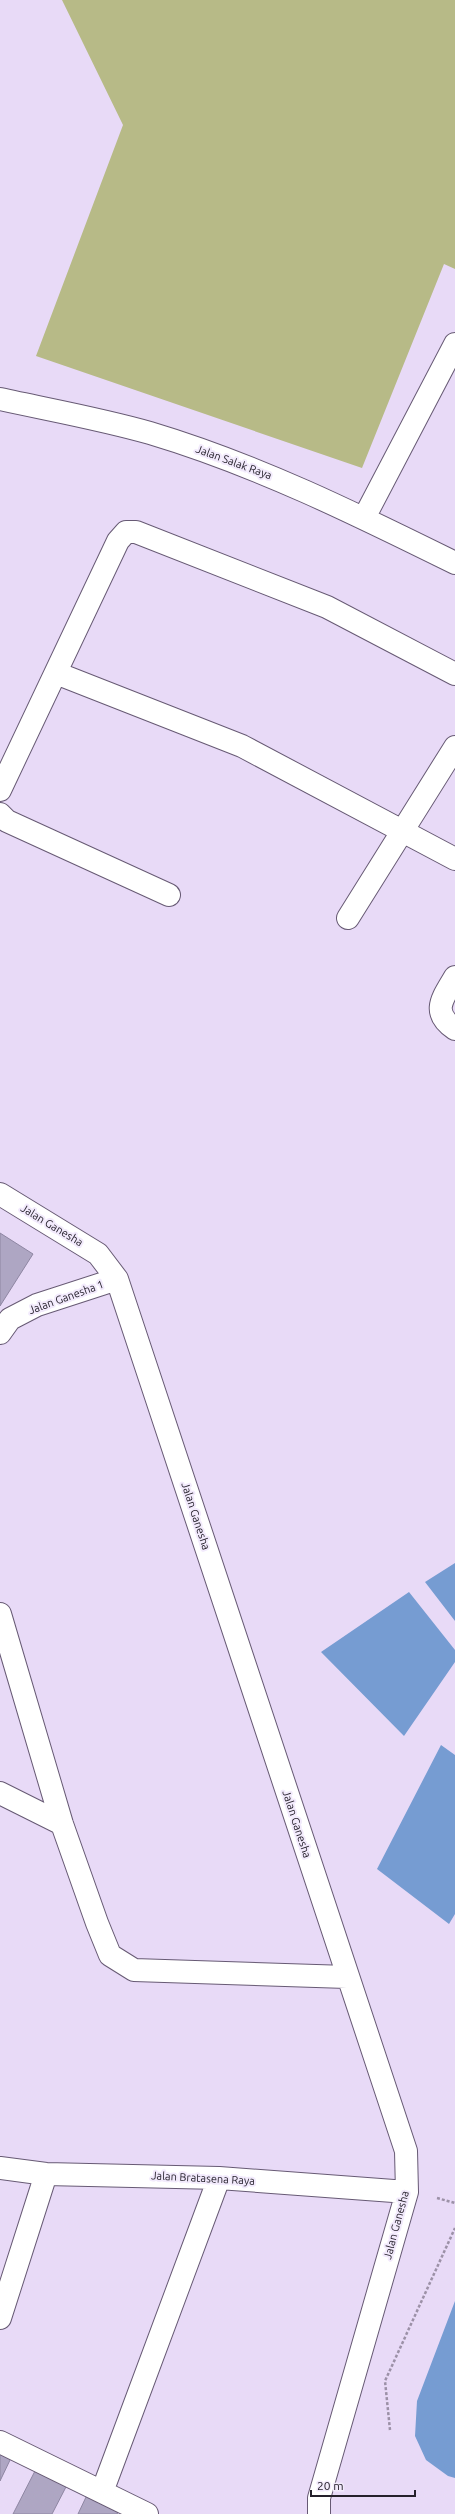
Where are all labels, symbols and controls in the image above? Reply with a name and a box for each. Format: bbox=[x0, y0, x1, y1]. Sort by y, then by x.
street label: Jalan Salak Raya bbox=[194, 443, 274, 481]
street label: Jalan Ganesha bbox=[19, 1202, 85, 1248]
street label: Jalan Ganesha 1 bbox=[27, 1278, 105, 1316]
street label: Jalan Ganesha bbox=[179, 1481, 213, 1551]
street label: Jalan Ganesha bbox=[280, 1789, 314, 1859]
street label: Jalan Bratasena Raya bbox=[151, 2169, 255, 2187]
street label: Jalan Ganesha bbox=[381, 2189, 411, 2261]
scale bar bbox=[311, 2472, 415, 2498]
text: 20 m bbox=[317, 2479, 344, 2492]

